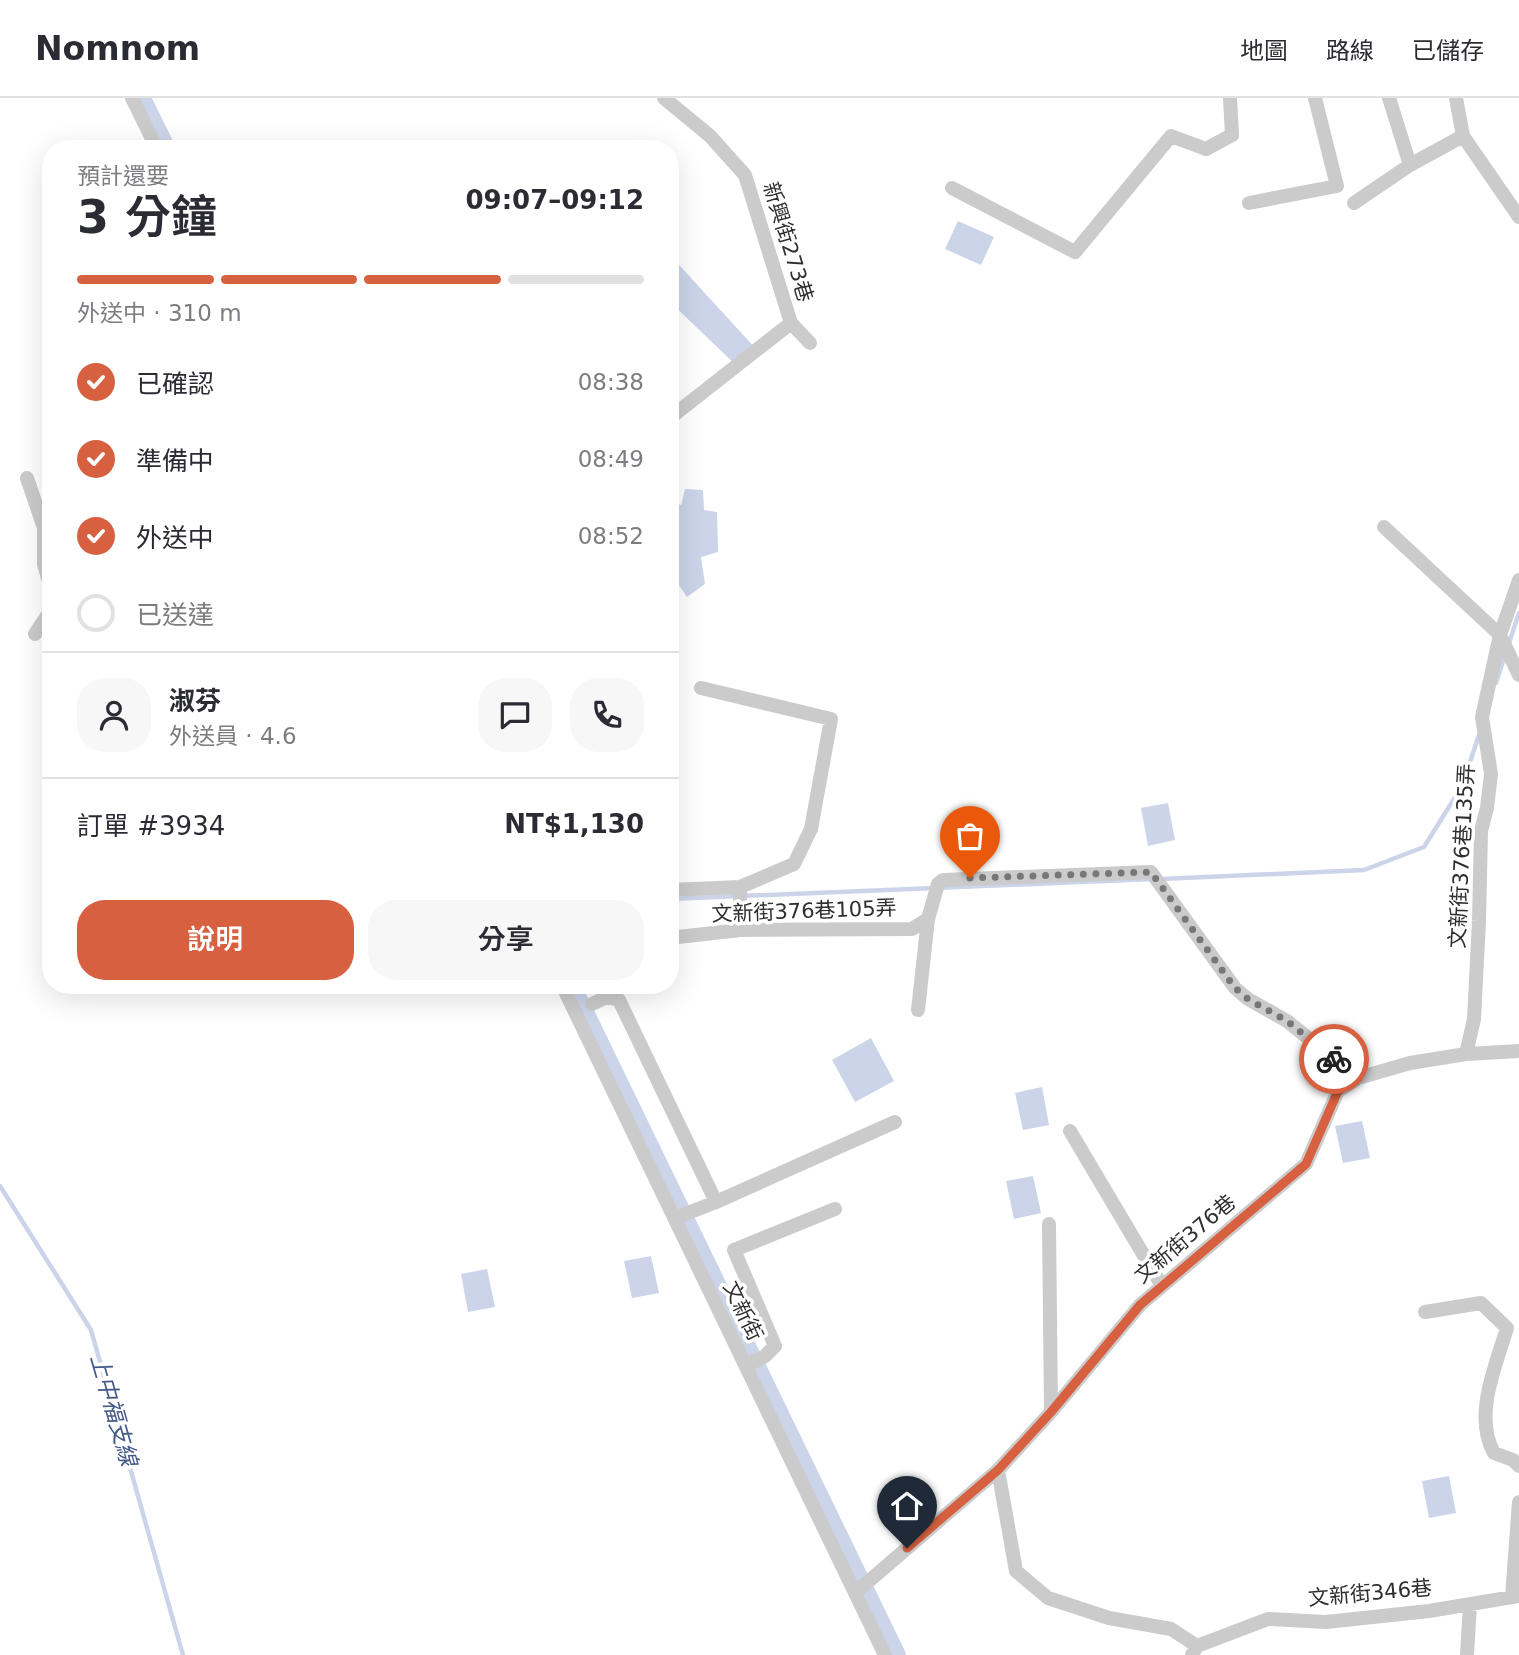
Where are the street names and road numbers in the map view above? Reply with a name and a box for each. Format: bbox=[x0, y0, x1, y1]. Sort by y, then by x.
street label: 新興街273巷 bbox=[758, 179, 818, 305]
street label: 文新街376巷135弄 bbox=[1445, 763, 1479, 949]
street label: 文新街376巷105弄 bbox=[711, 896, 897, 926]
street label: 文新街376巷 bbox=[1130, 1190, 1240, 1288]
street label: 文新街 bbox=[718, 1277, 768, 1345]
street label: 文新街346巷 bbox=[1307, 1576, 1433, 1610]

